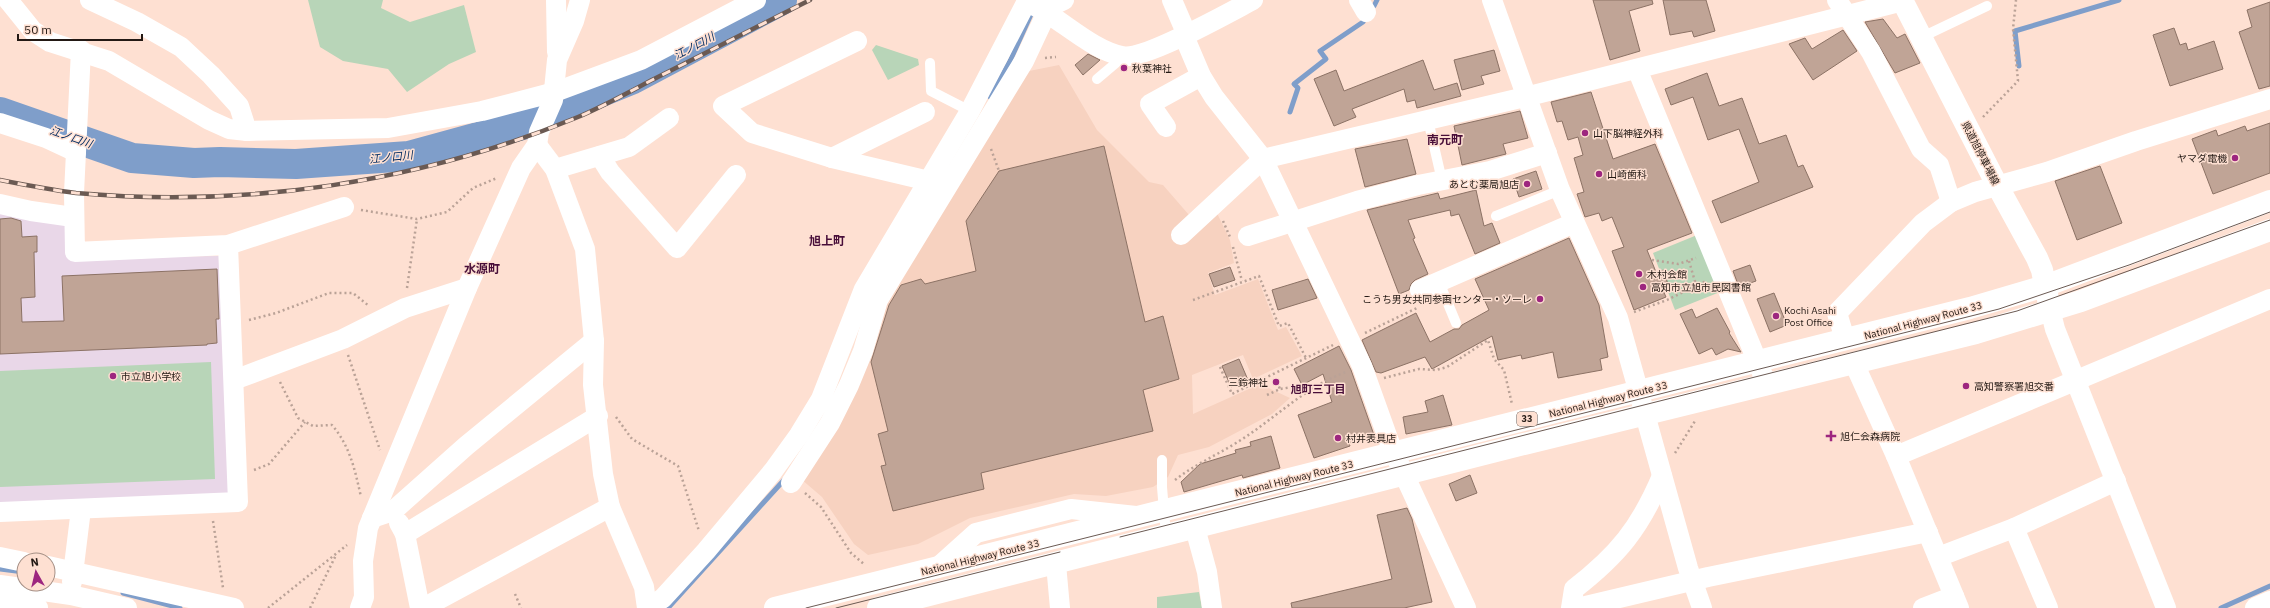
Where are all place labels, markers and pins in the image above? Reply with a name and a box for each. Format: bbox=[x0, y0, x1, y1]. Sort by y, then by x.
place label: 秋葉神社 bbox=[1132, 62, 1172, 75]
marker: 秋葉神社 bbox=[1119, 63, 1129, 73]
place label: 山下脳神経外科 bbox=[1593, 127, 1663, 140]
marker: 山下脳神経外科 bbox=[1580, 128, 1590, 138]
place label: ヤマダ電機 bbox=[2177, 152, 2227, 165]
marker: ヤマダ電機 bbox=[2230, 153, 2240, 163]
place label: 山崎歯科 bbox=[1607, 168, 1647, 181]
marker: 山崎歯科 bbox=[1594, 169, 1604, 179]
place label: あとむ薬局旭店 bbox=[1449, 178, 1519, 191]
marker: あとむ薬局旭店 bbox=[1522, 179, 1532, 189]
place label: 木村会館 bbox=[1647, 268, 1687, 281]
marker: 木村会館 bbox=[1634, 269, 1644, 279]
place label: 高知市立旭市民図書館 bbox=[1651, 281, 1751, 294]
marker: 高知市立旭市民図書館 bbox=[1638, 282, 1648, 292]
place label: こうち男女共同参画センター・ソーレ bbox=[1362, 293, 1532, 306]
marker: こうち男女共同参画センター・ソーレ bbox=[1535, 294, 1545, 304]
place label: Kochi Asahi Post Office bbox=[1784, 304, 1836, 329]
marker: Kochi Asahi Post Office bbox=[1771, 311, 1781, 321]
place label: 市立旭小学校 bbox=[121, 370, 181, 383]
marker: 市立旭小学校 bbox=[108, 371, 118, 381]
place label: 三鈴神社 bbox=[1228, 376, 1268, 389]
marker: 三鈴神社 bbox=[1271, 377, 1281, 387]
place label: 高知警察署旭交番 bbox=[1974, 380, 2054, 393]
marker: 高知警察署旭交番 bbox=[1961, 381, 1971, 391]
marker: 旭仁会森病院 bbox=[1825, 430, 1837, 442]
place label: 旭仁会森病院 bbox=[1840, 430, 1900, 443]
place label: 村井表具店 bbox=[1346, 432, 1396, 445]
marker: 村井表具店 bbox=[1333, 433, 1343, 443]

